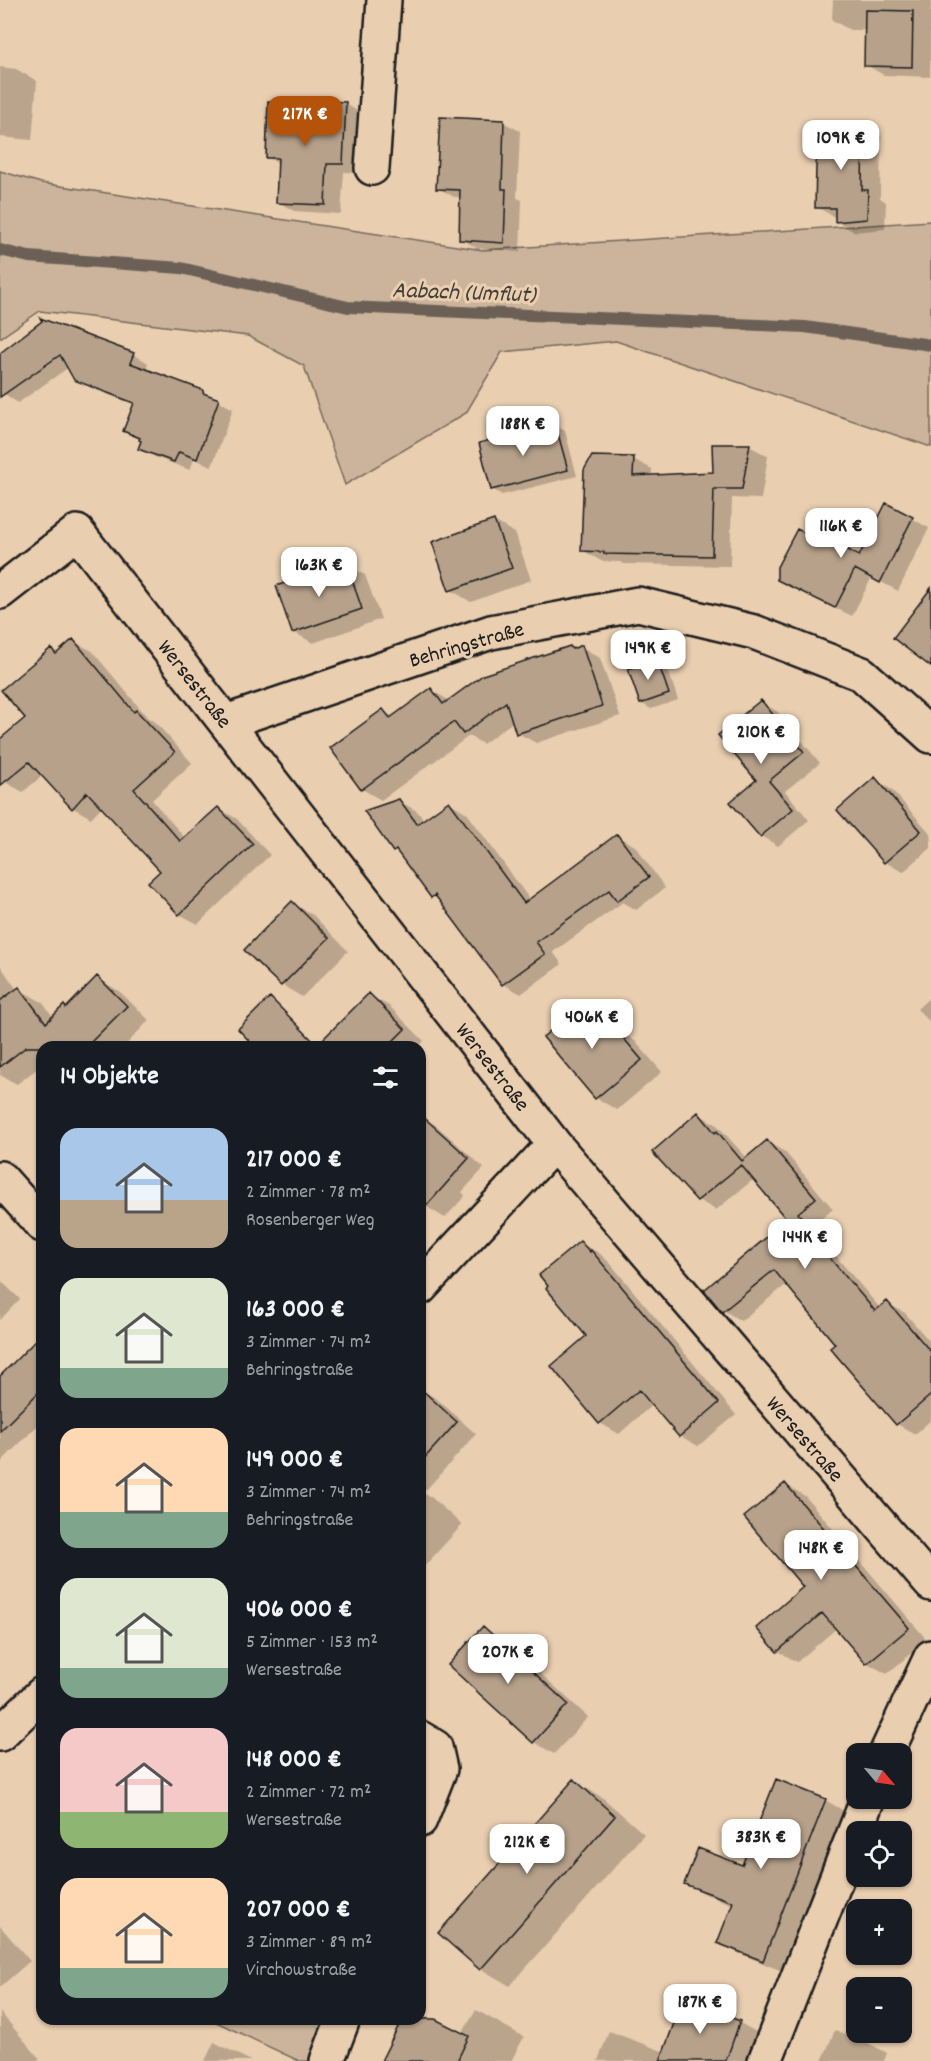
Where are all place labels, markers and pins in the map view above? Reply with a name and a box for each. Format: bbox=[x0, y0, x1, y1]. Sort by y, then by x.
pin: 217K € bbox=[256, 96, 354, 147]
pin: 109K € bbox=[792, 120, 890, 171]
pin: 188K € bbox=[474, 406, 572, 457]
pin: 116K € bbox=[792, 508, 890, 559]
pin: 163K € bbox=[270, 547, 368, 598]
pin: 149K € bbox=[599, 630, 697, 681]
pin: 210K € bbox=[712, 714, 810, 765]
pin: 406K € bbox=[543, 999, 641, 1050]
pin: 144K € bbox=[756, 1219, 854, 1270]
pin: 148K € bbox=[772, 1530, 870, 1581]
pin: 207K € bbox=[459, 1634, 557, 1685]
pin: 383K € bbox=[712, 1819, 810, 1870]
pin: 212K € bbox=[478, 1824, 576, 1875]
pin: 187K € bbox=[651, 1984, 749, 2035]

